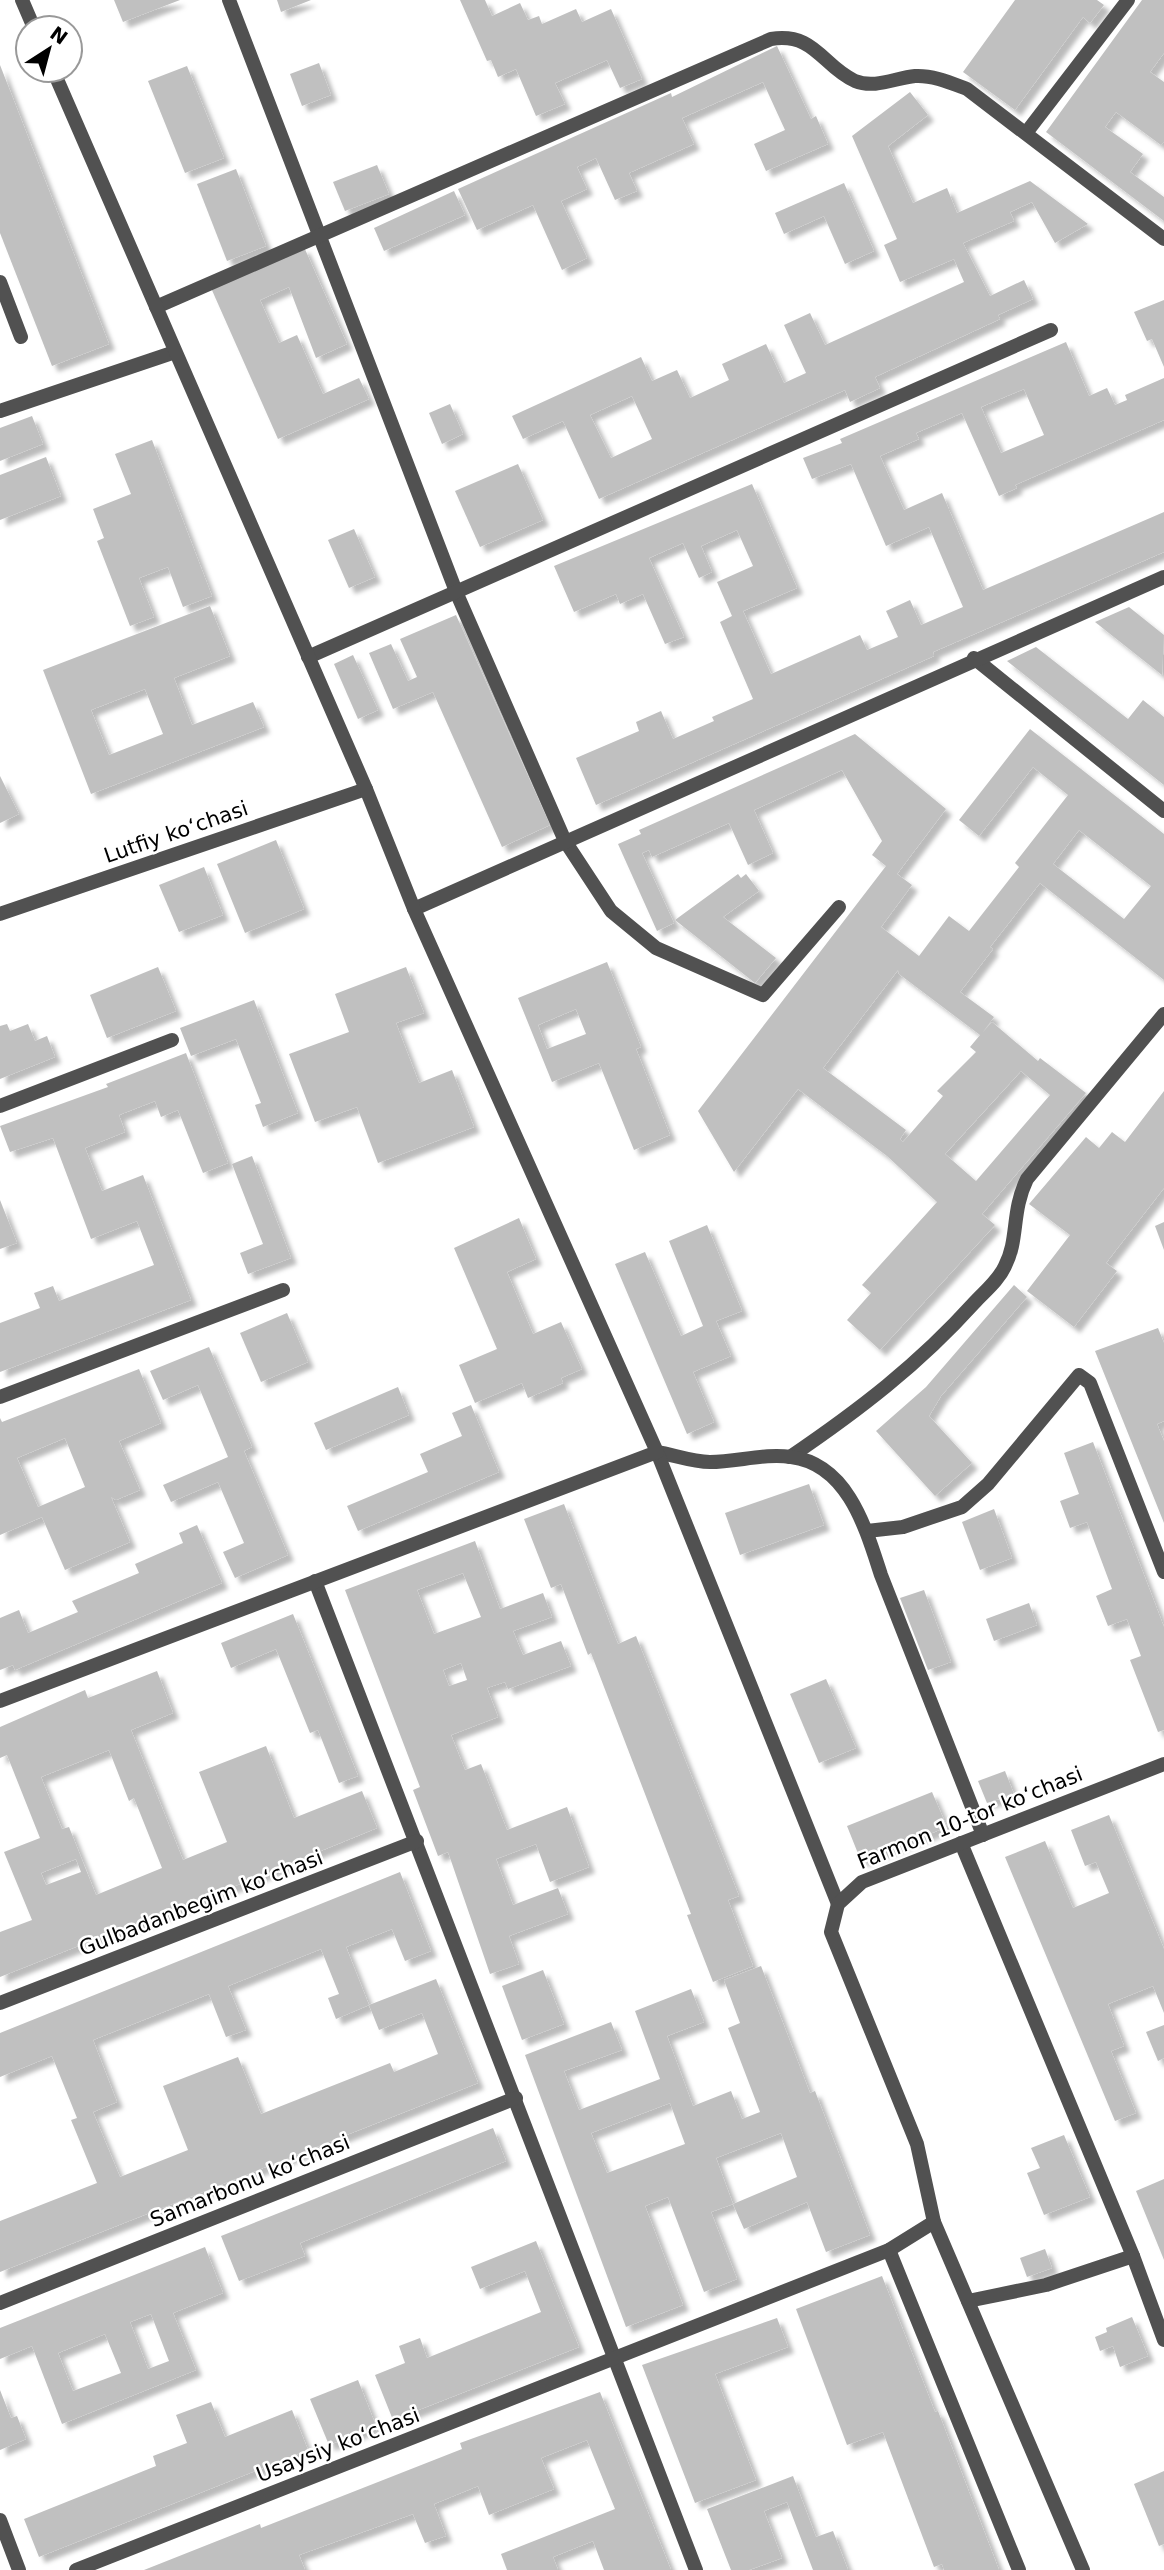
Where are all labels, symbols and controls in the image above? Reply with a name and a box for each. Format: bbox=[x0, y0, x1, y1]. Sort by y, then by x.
north arrow bbox=[14, 14, 84, 84]
text: N bbox=[46, 22, 72, 49]
street label: Lutfiy koʻchasi bbox=[101, 796, 251, 868]
street label: Farmon 10-tor koʻchasi bbox=[854, 1762, 1086, 1874]
street label: Gulbadanbegim koʻchasi bbox=[76, 1845, 326, 1961]
street label: Samarbonu koʻchasi bbox=[147, 2130, 353, 2232]
street label: Usaysiy koʻchasi bbox=[253, 2403, 423, 2487]

